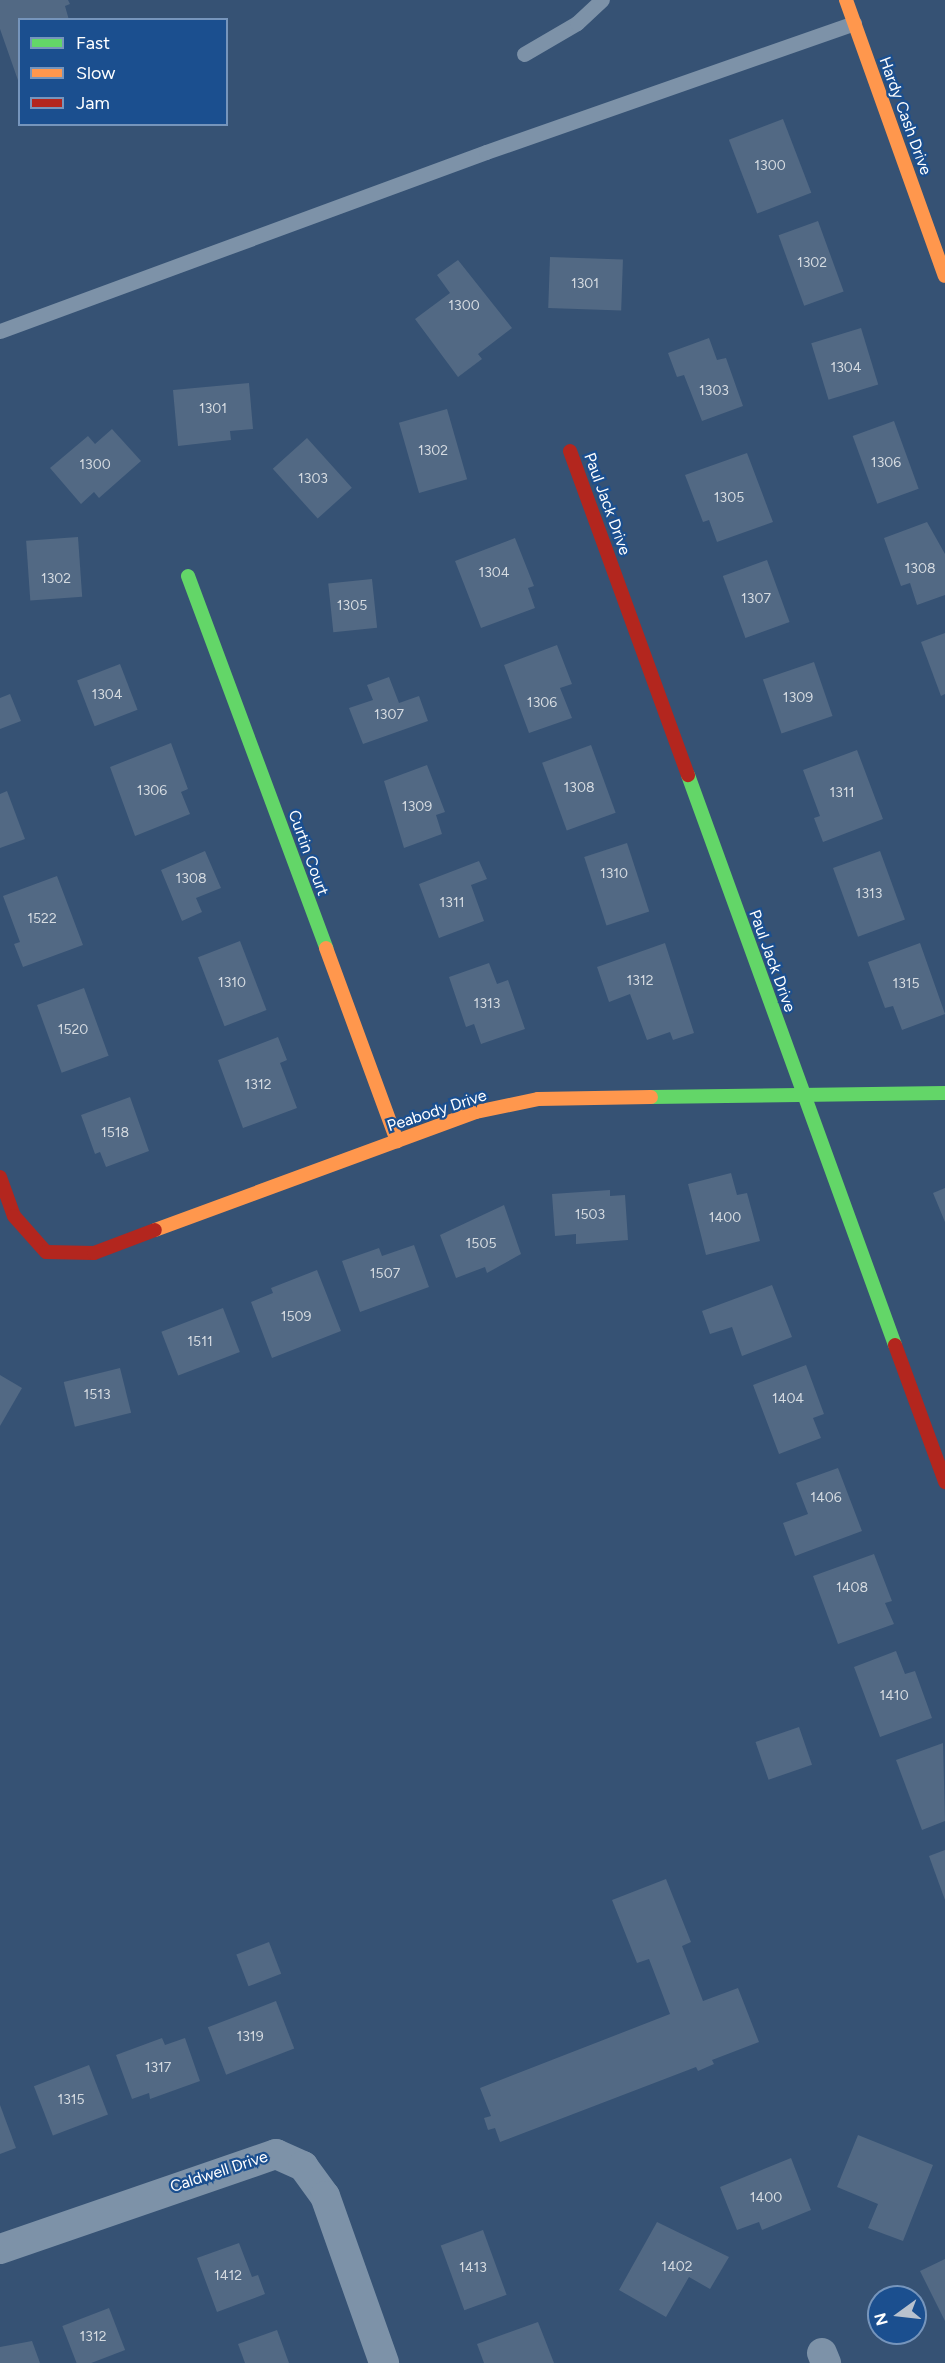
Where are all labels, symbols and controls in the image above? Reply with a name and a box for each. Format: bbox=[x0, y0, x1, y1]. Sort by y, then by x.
legend bbox=[18, 18, 228, 126]
text: Fast bbox=[76, 32, 110, 54]
street label: Hardy Cash Drive bbox=[875, 54, 935, 178]
text: Slow bbox=[76, 62, 115, 84]
text: Jam bbox=[76, 92, 110, 114]
house number: 1300 bbox=[754, 158, 786, 174]
house number: 1302 bbox=[797, 255, 827, 271]
house number: 1301 bbox=[571, 276, 599, 292]
house number: 1300 bbox=[448, 298, 480, 314]
house number: 1304 bbox=[830, 360, 862, 376]
house number: 1303 bbox=[699, 383, 729, 399]
house number: 1301 bbox=[199, 401, 227, 417]
house number: 1302 bbox=[418, 443, 448, 459]
street label: Paul Jack Drive bbox=[580, 450, 634, 558]
house number: 1306 bbox=[871, 455, 901, 471]
house number: 1300 bbox=[79, 457, 111, 473]
house number: 1303 bbox=[298, 471, 328, 487]
house number: 1305 bbox=[714, 490, 744, 506]
house number: 1308 bbox=[905, 561, 935, 577]
house number: 1304 bbox=[478, 565, 510, 581]
house number: 1302 bbox=[41, 571, 71, 587]
house number: 1307 bbox=[741, 591, 771, 607]
house number: 1305 bbox=[337, 598, 367, 614]
house number: 1304 bbox=[91, 687, 123, 703]
house number: 1309 bbox=[783, 690, 813, 706]
house number: 1306 bbox=[527, 695, 557, 711]
house number: 1307 bbox=[374, 707, 404, 723]
house number: 1308 bbox=[564, 780, 594, 796]
house number: 1306 bbox=[137, 783, 167, 799]
house number: 1311 bbox=[830, 785, 854, 801]
house number: 1309 bbox=[402, 799, 432, 815]
street label: Curtin Court bbox=[284, 808, 332, 898]
house number: 1310 bbox=[600, 866, 628, 882]
house number: 1308 bbox=[176, 871, 206, 887]
house number: 1313 bbox=[856, 886, 882, 902]
house number: 1311 bbox=[440, 895, 464, 911]
street label: Paul Jack Drive bbox=[745, 907, 799, 1015]
house number: 1522 bbox=[27, 911, 57, 927]
house number: 1312 bbox=[626, 973, 654, 989]
house number: 1310 bbox=[218, 975, 246, 991]
house number: 1315 bbox=[892, 976, 920, 992]
house number: 1313 bbox=[474, 996, 500, 1012]
house number: 1520 bbox=[58, 1022, 88, 1038]
house number: 1312 bbox=[244, 1077, 272, 1093]
street label: Peabody Drive bbox=[385, 1086, 489, 1136]
house number: 1518 bbox=[101, 1125, 129, 1141]
house number: 1503 bbox=[575, 1207, 605, 1223]
house number: 1400 bbox=[709, 1210, 741, 1226]
house number: 1505 bbox=[466, 1236, 496, 1252]
house number: 1507 bbox=[370, 1266, 400, 1282]
house number: 1509 bbox=[281, 1309, 311, 1325]
house number: 1511 bbox=[187, 1334, 213, 1350]
house number: 1513 bbox=[83, 1387, 111, 1403]
house number: 1404 bbox=[772, 1391, 804, 1407]
house number: 1406 bbox=[810, 1490, 842, 1506]
house number: 1408 bbox=[836, 1580, 868, 1596]
house number: 1410 bbox=[879, 1688, 909, 1704]
house number: 1319 bbox=[236, 2029, 264, 2045]
house number: 1317 bbox=[145, 2060, 171, 2076]
house number: 1315 bbox=[57, 2092, 85, 2108]
street label: Caldwell Drive bbox=[168, 2147, 270, 2197]
house number: 1400 bbox=[750, 2190, 782, 2206]
house number: 1402 bbox=[661, 2259, 693, 2275]
house number: 1413 bbox=[459, 2260, 487, 2276]
house number: 1412 bbox=[214, 2268, 242, 2284]
north arrow bbox=[867, 2285, 927, 2345]
text: N bbox=[870, 2311, 892, 2328]
house number: 1312 bbox=[79, 2329, 107, 2345]

